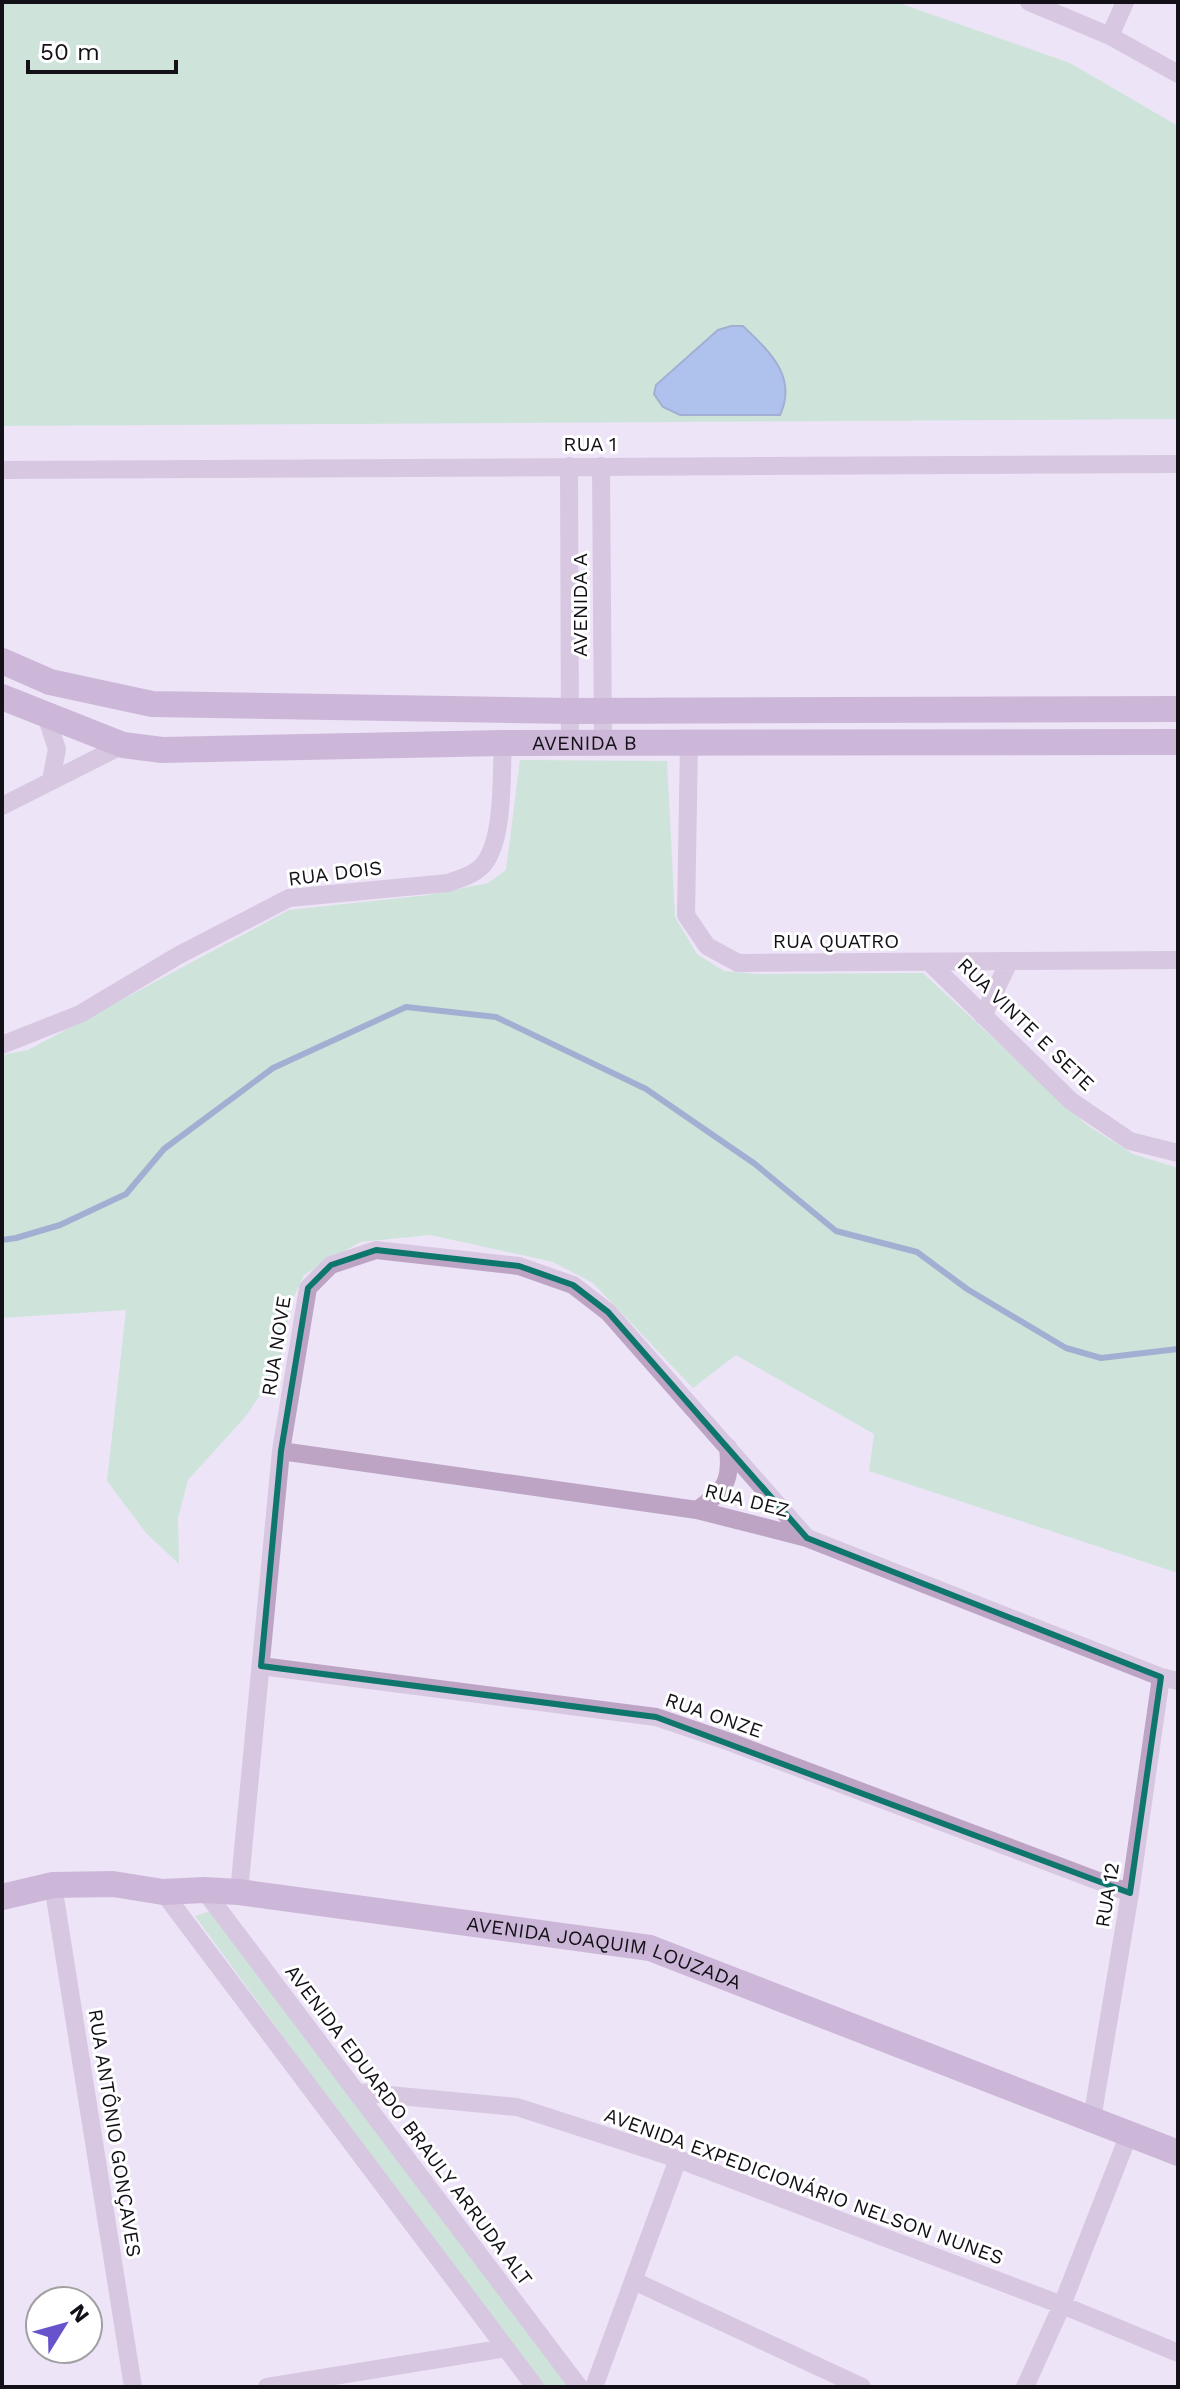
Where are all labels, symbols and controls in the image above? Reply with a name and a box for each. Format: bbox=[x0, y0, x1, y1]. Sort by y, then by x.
scale bar bbox=[28, 24, 176, 74]
text: 50 m bbox=[40, 38, 100, 66]
street label: RUA 1 bbox=[563, 432, 617, 456]
street label: AVENIDA A bbox=[568, 553, 592, 657]
street label: AVENIDA B bbox=[532, 731, 637, 755]
street label: RUA DOIS bbox=[287, 855, 383, 891]
street label: RUA QUATRO bbox=[773, 929, 899, 953]
street label: RUA VINTE E SETE bbox=[953, 953, 1099, 1095]
street label: RUA NOVE bbox=[256, 1294, 296, 1398]
street label: RUA DEZ bbox=[702, 1478, 792, 1522]
street label: RUA ONZE bbox=[662, 1687, 766, 1743]
street label: RUA 12 bbox=[1090, 1861, 1124, 1929]
street label: AVENIDA JOAQUIM LOUZADA bbox=[465, 1911, 745, 1994]
street label: AVENIDA EDUARDO BRAULY ARRUDA ALT bbox=[280, 1960, 538, 2290]
street label: RUA ANTÔNIO GONÇAVES bbox=[84, 2007, 146, 2259]
street label: AVENIDA EXPEDICIONÁRIO NELSON NUNES bbox=[601, 2102, 1007, 2270]
north arrow bbox=[24, 2285, 104, 2365]
text: N bbox=[65, 2299, 94, 2327]

